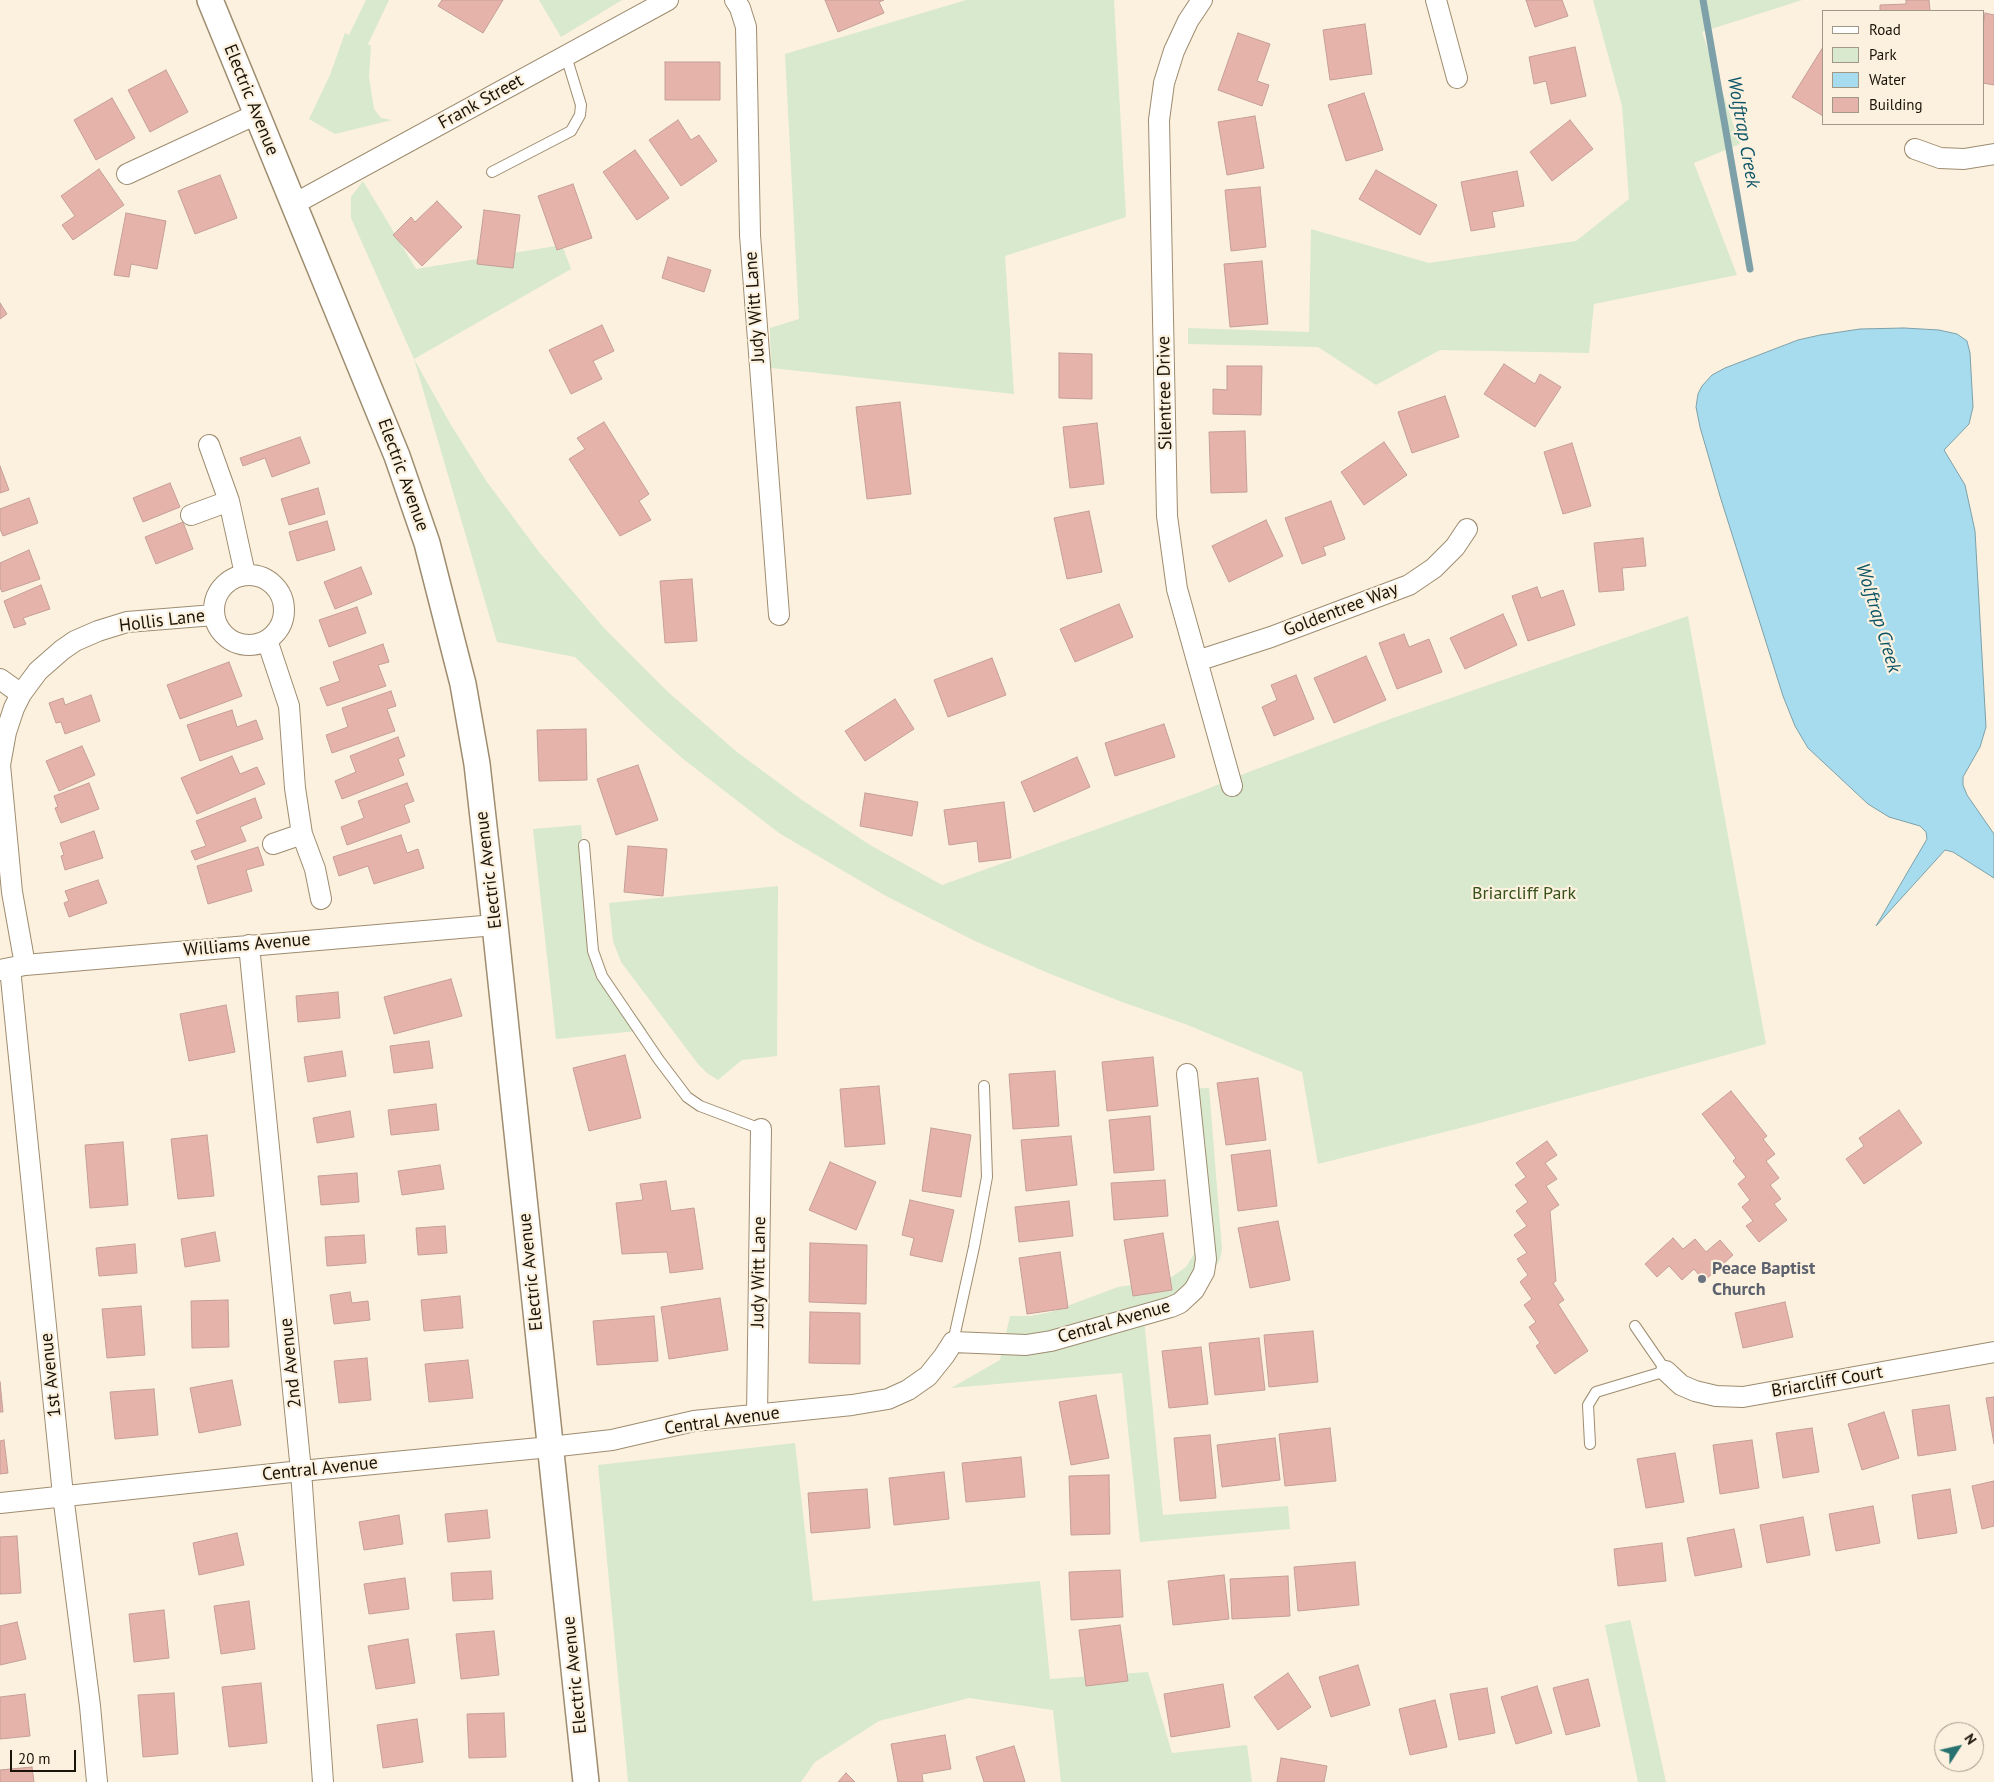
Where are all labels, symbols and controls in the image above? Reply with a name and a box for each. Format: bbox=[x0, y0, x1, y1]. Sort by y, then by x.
legend bbox=[1822, 10, 1984, 125]
text: Road bbox=[1869, 20, 1901, 39]
street label: Electric Avenue bbox=[219, 41, 283, 159]
text: Park bbox=[1869, 45, 1897, 64]
street label: Frank Street bbox=[435, 70, 527, 134]
text: Water bbox=[1869, 70, 1906, 89]
water label: Wolftrap Creek bbox=[1722, 74, 1764, 190]
text: Building bbox=[1869, 95, 1923, 114]
street label: Judy Witt Lane bbox=[740, 251, 770, 363]
street label: Silentree Drive bbox=[1153, 336, 1177, 450]
street label: Electric Avenue bbox=[373, 416, 433, 534]
water label: Wolftrap Creek bbox=[1851, 561, 1905, 675]
street label: Goldentree Way bbox=[1281, 578, 1401, 642]
street label: Hollis Lane bbox=[118, 605, 206, 637]
street label: Electric Avenue bbox=[471, 810, 507, 930]
park label: Briarcliff Park bbox=[1472, 883, 1576, 905]
street label: Williams Avenue bbox=[183, 929, 311, 961]
street label: Electric Avenue bbox=[514, 1212, 548, 1332]
street label: Judy Witt Lane bbox=[747, 1216, 771, 1328]
place label: Peace Baptist Church bbox=[1712, 1258, 1815, 1300]
marker: Peace Baptist Church bbox=[1696, 1273, 1708, 1285]
street label: Central Avenue bbox=[1055, 1296, 1173, 1348]
street label: 2nd Avenue bbox=[276, 1317, 306, 1409]
street label: 1st Avenue bbox=[36, 1332, 66, 1418]
street label: Briarcliff Court bbox=[1770, 1362, 1884, 1402]
street label: Central Avenue bbox=[663, 1402, 781, 1440]
street label: Central Avenue bbox=[261, 1452, 379, 1486]
street label: Electric Avenue bbox=[558, 1615, 592, 1735]
north arrow bbox=[1934, 1722, 1984, 1772]
text: N bbox=[1960, 1730, 1980, 1748]
scale bar bbox=[12, 1740, 79, 1772]
text: 20 m bbox=[18, 1749, 51, 1768]

